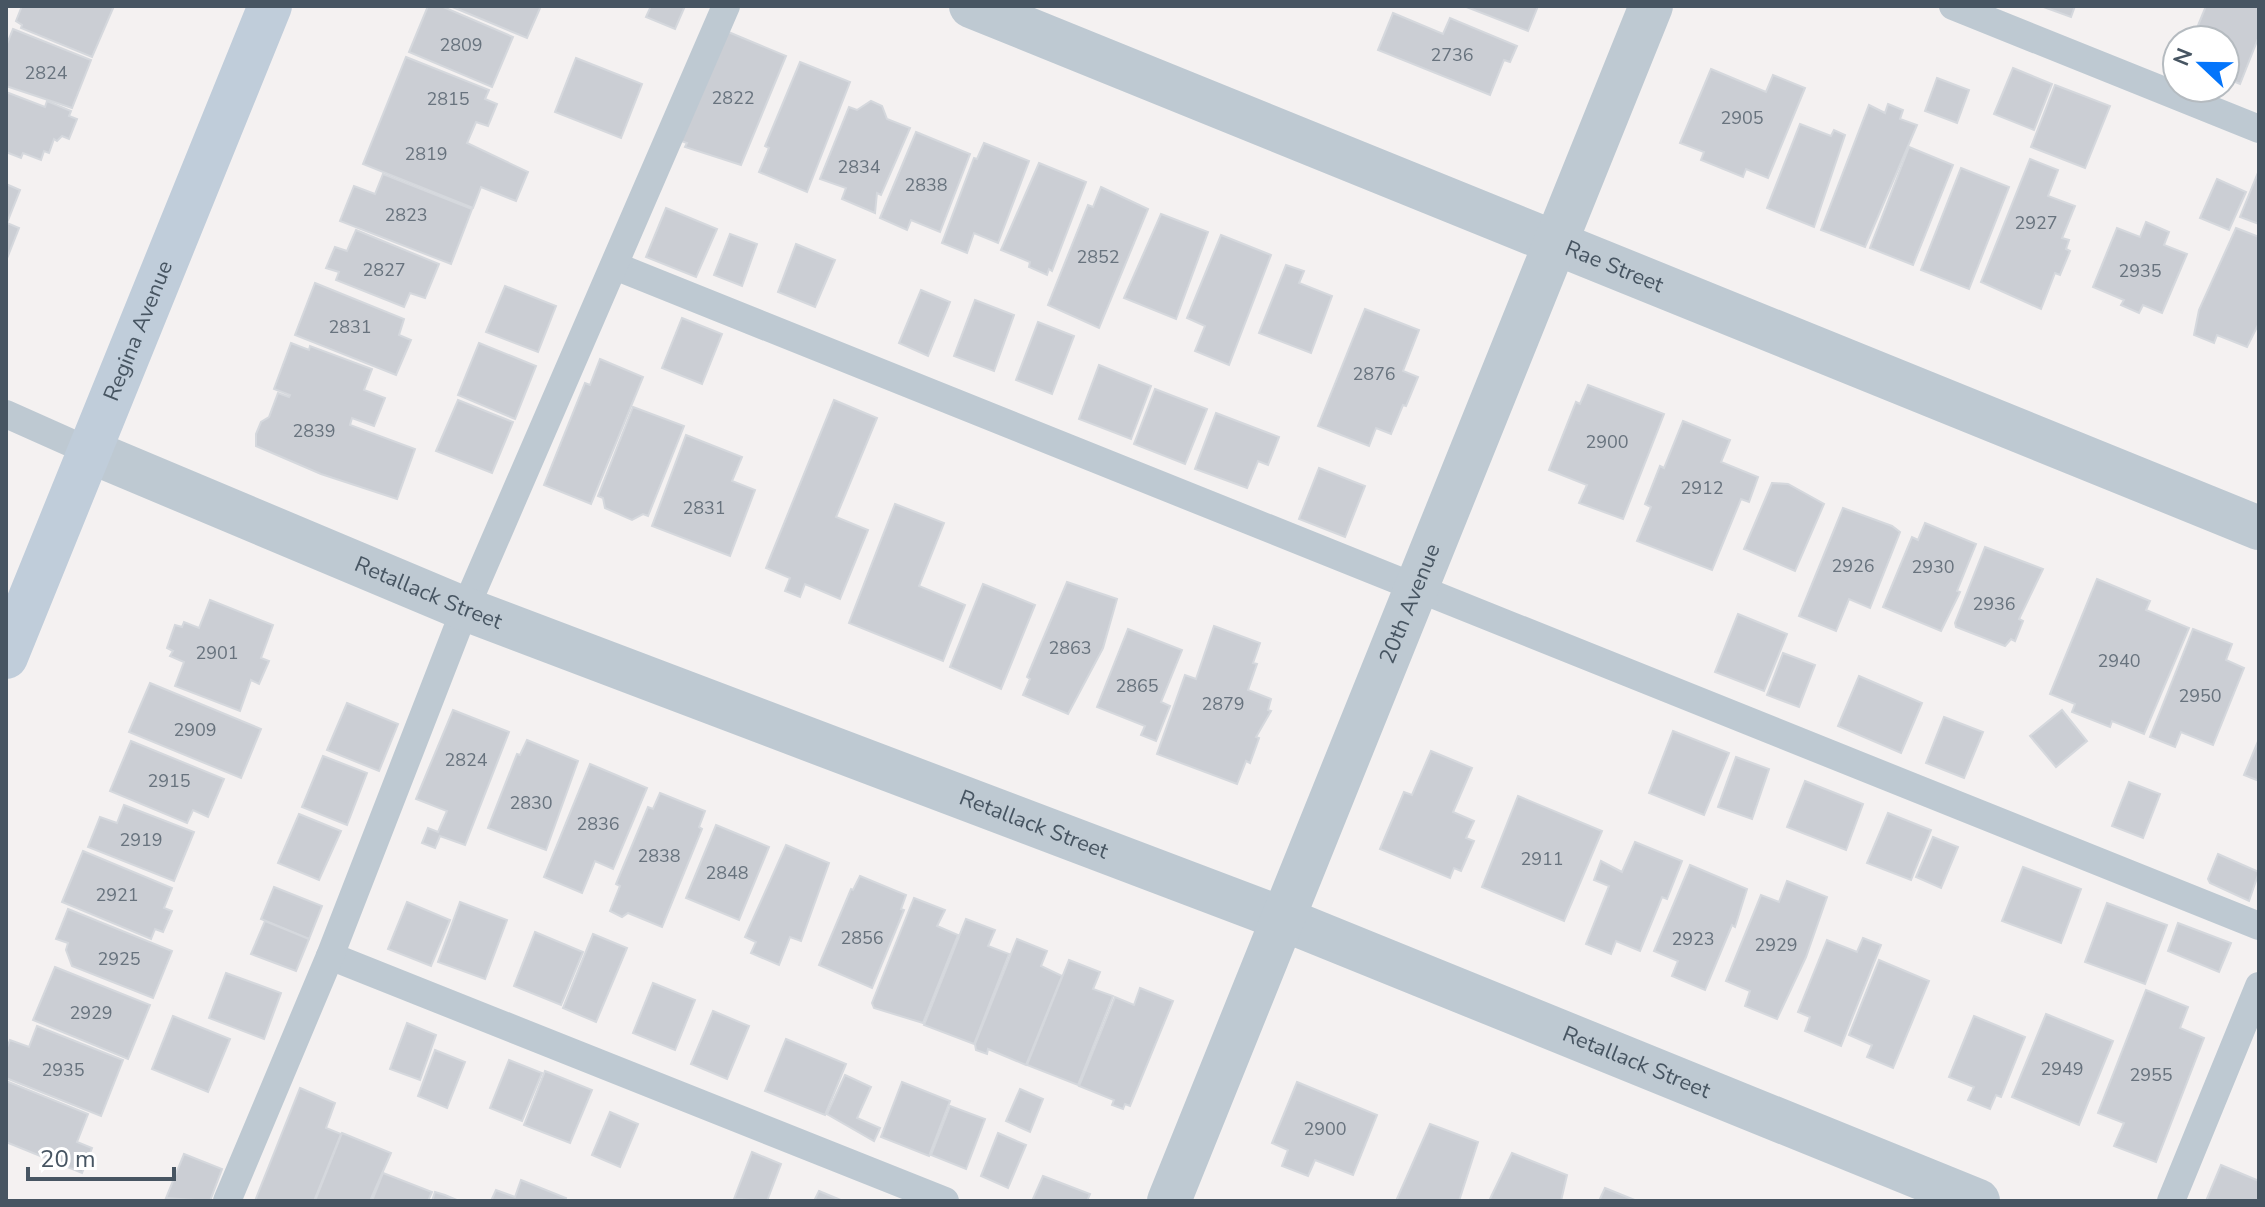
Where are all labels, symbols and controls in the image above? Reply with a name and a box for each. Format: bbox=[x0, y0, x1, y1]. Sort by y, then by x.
north arrow bbox=[2161, 24, 2241, 104]
house number: 2809 bbox=[439, 33, 483, 57]
house number: 2736 bbox=[1430, 43, 1474, 67]
text: N bbox=[2166, 44, 2200, 70]
house number: 2824 bbox=[24, 61, 68, 85]
house number: 2822 bbox=[711, 86, 755, 110]
house number: 2815 bbox=[426, 87, 470, 111]
house number: 2905 bbox=[1720, 106, 1764, 130]
house number: 2819 bbox=[404, 142, 448, 166]
house number: 2834 bbox=[837, 155, 881, 179]
house number: 2838 bbox=[904, 173, 948, 197]
house number: 2823 bbox=[384, 203, 428, 227]
house number: 2927 bbox=[2014, 211, 2058, 235]
street label: Rae Street bbox=[1560, 233, 1668, 300]
house number: 2852 bbox=[1076, 245, 1120, 269]
street label: Regina Avenue bbox=[96, 256, 180, 405]
house number: 2827 bbox=[362, 258, 406, 282]
house number: 2935 bbox=[2118, 259, 2162, 283]
house number: 2831 bbox=[328, 315, 372, 339]
house number: 2876 bbox=[1352, 362, 1396, 386]
house number: 2839 bbox=[292, 419, 336, 443]
house number: 2900 bbox=[1585, 430, 1629, 454]
house number: 2912 bbox=[1680, 476, 1724, 500]
house number: 2831 bbox=[682, 496, 726, 520]
street label: 20th Avenue bbox=[1372, 539, 1448, 668]
street label: Retallack Street bbox=[350, 549, 507, 637]
house number: 2926 bbox=[1831, 554, 1875, 578]
house number: 2930 bbox=[1911, 555, 1955, 579]
house number: 2936 bbox=[1972, 592, 2016, 616]
house number: 2863 bbox=[1048, 636, 1092, 660]
house number: 2901 bbox=[195, 641, 239, 665]
house number: 2940 bbox=[2097, 649, 2141, 673]
house number: 2865 bbox=[1115, 674, 1159, 698]
house number: 2950 bbox=[2178, 684, 2222, 708]
house number: 2879 bbox=[1201, 692, 1245, 716]
house number: 2909 bbox=[173, 718, 217, 742]
house number: 2824 bbox=[444, 748, 488, 772]
house number: 2915 bbox=[147, 769, 191, 793]
street label: Retallack Street bbox=[955, 783, 1113, 866]
house number: 2830 bbox=[509, 791, 553, 815]
house number: 2836 bbox=[576, 812, 620, 836]
house number: 2919 bbox=[119, 828, 163, 852]
house number: 2838 bbox=[637, 844, 681, 868]
house number: 2911 bbox=[1520, 847, 1564, 871]
house number: 2848 bbox=[705, 861, 749, 885]
house number: 2921 bbox=[95, 883, 139, 907]
house number: 2856 bbox=[840, 926, 884, 950]
house number: 2923 bbox=[1671, 927, 1715, 951]
house number: 2929 bbox=[1754, 933, 1798, 957]
house number: 2925 bbox=[97, 947, 141, 971]
house number: 2929 bbox=[69, 1001, 113, 1025]
street label: Retallack Street bbox=[1558, 1019, 1715, 1106]
house number: 2949 bbox=[2040, 1057, 2084, 1081]
house number: 2935 bbox=[41, 1058, 85, 1082]
house number: 2955 bbox=[2129, 1063, 2173, 1087]
house number: 2900 bbox=[1303, 1117, 1347, 1141]
scale bar bbox=[28, 1131, 174, 1181]
text: 20 m bbox=[40, 1143, 96, 1175]

